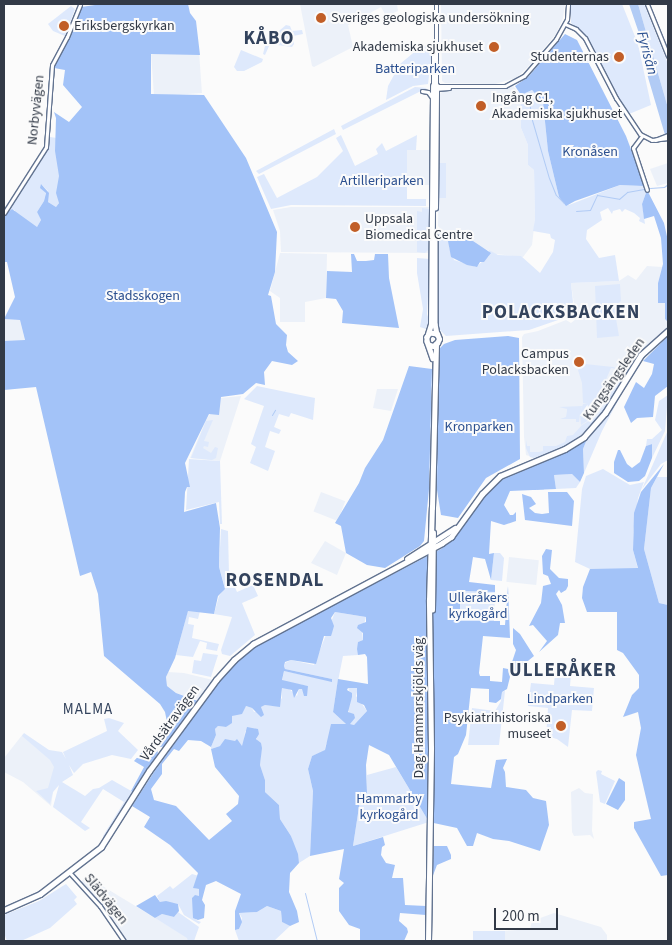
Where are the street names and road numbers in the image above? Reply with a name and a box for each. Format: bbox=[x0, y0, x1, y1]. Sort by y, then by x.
street label: Norbyvägen bbox=[24, 74, 48, 146]
street label: Kungsängsleden bbox=[579, 335, 649, 423]
street label: Dag Hammarskjölds väg bbox=[411, 638, 427, 778]
street label: Vårdsätravägen bbox=[137, 682, 203, 764]
street label: Slädvägen bbox=[80, 870, 132, 928]

